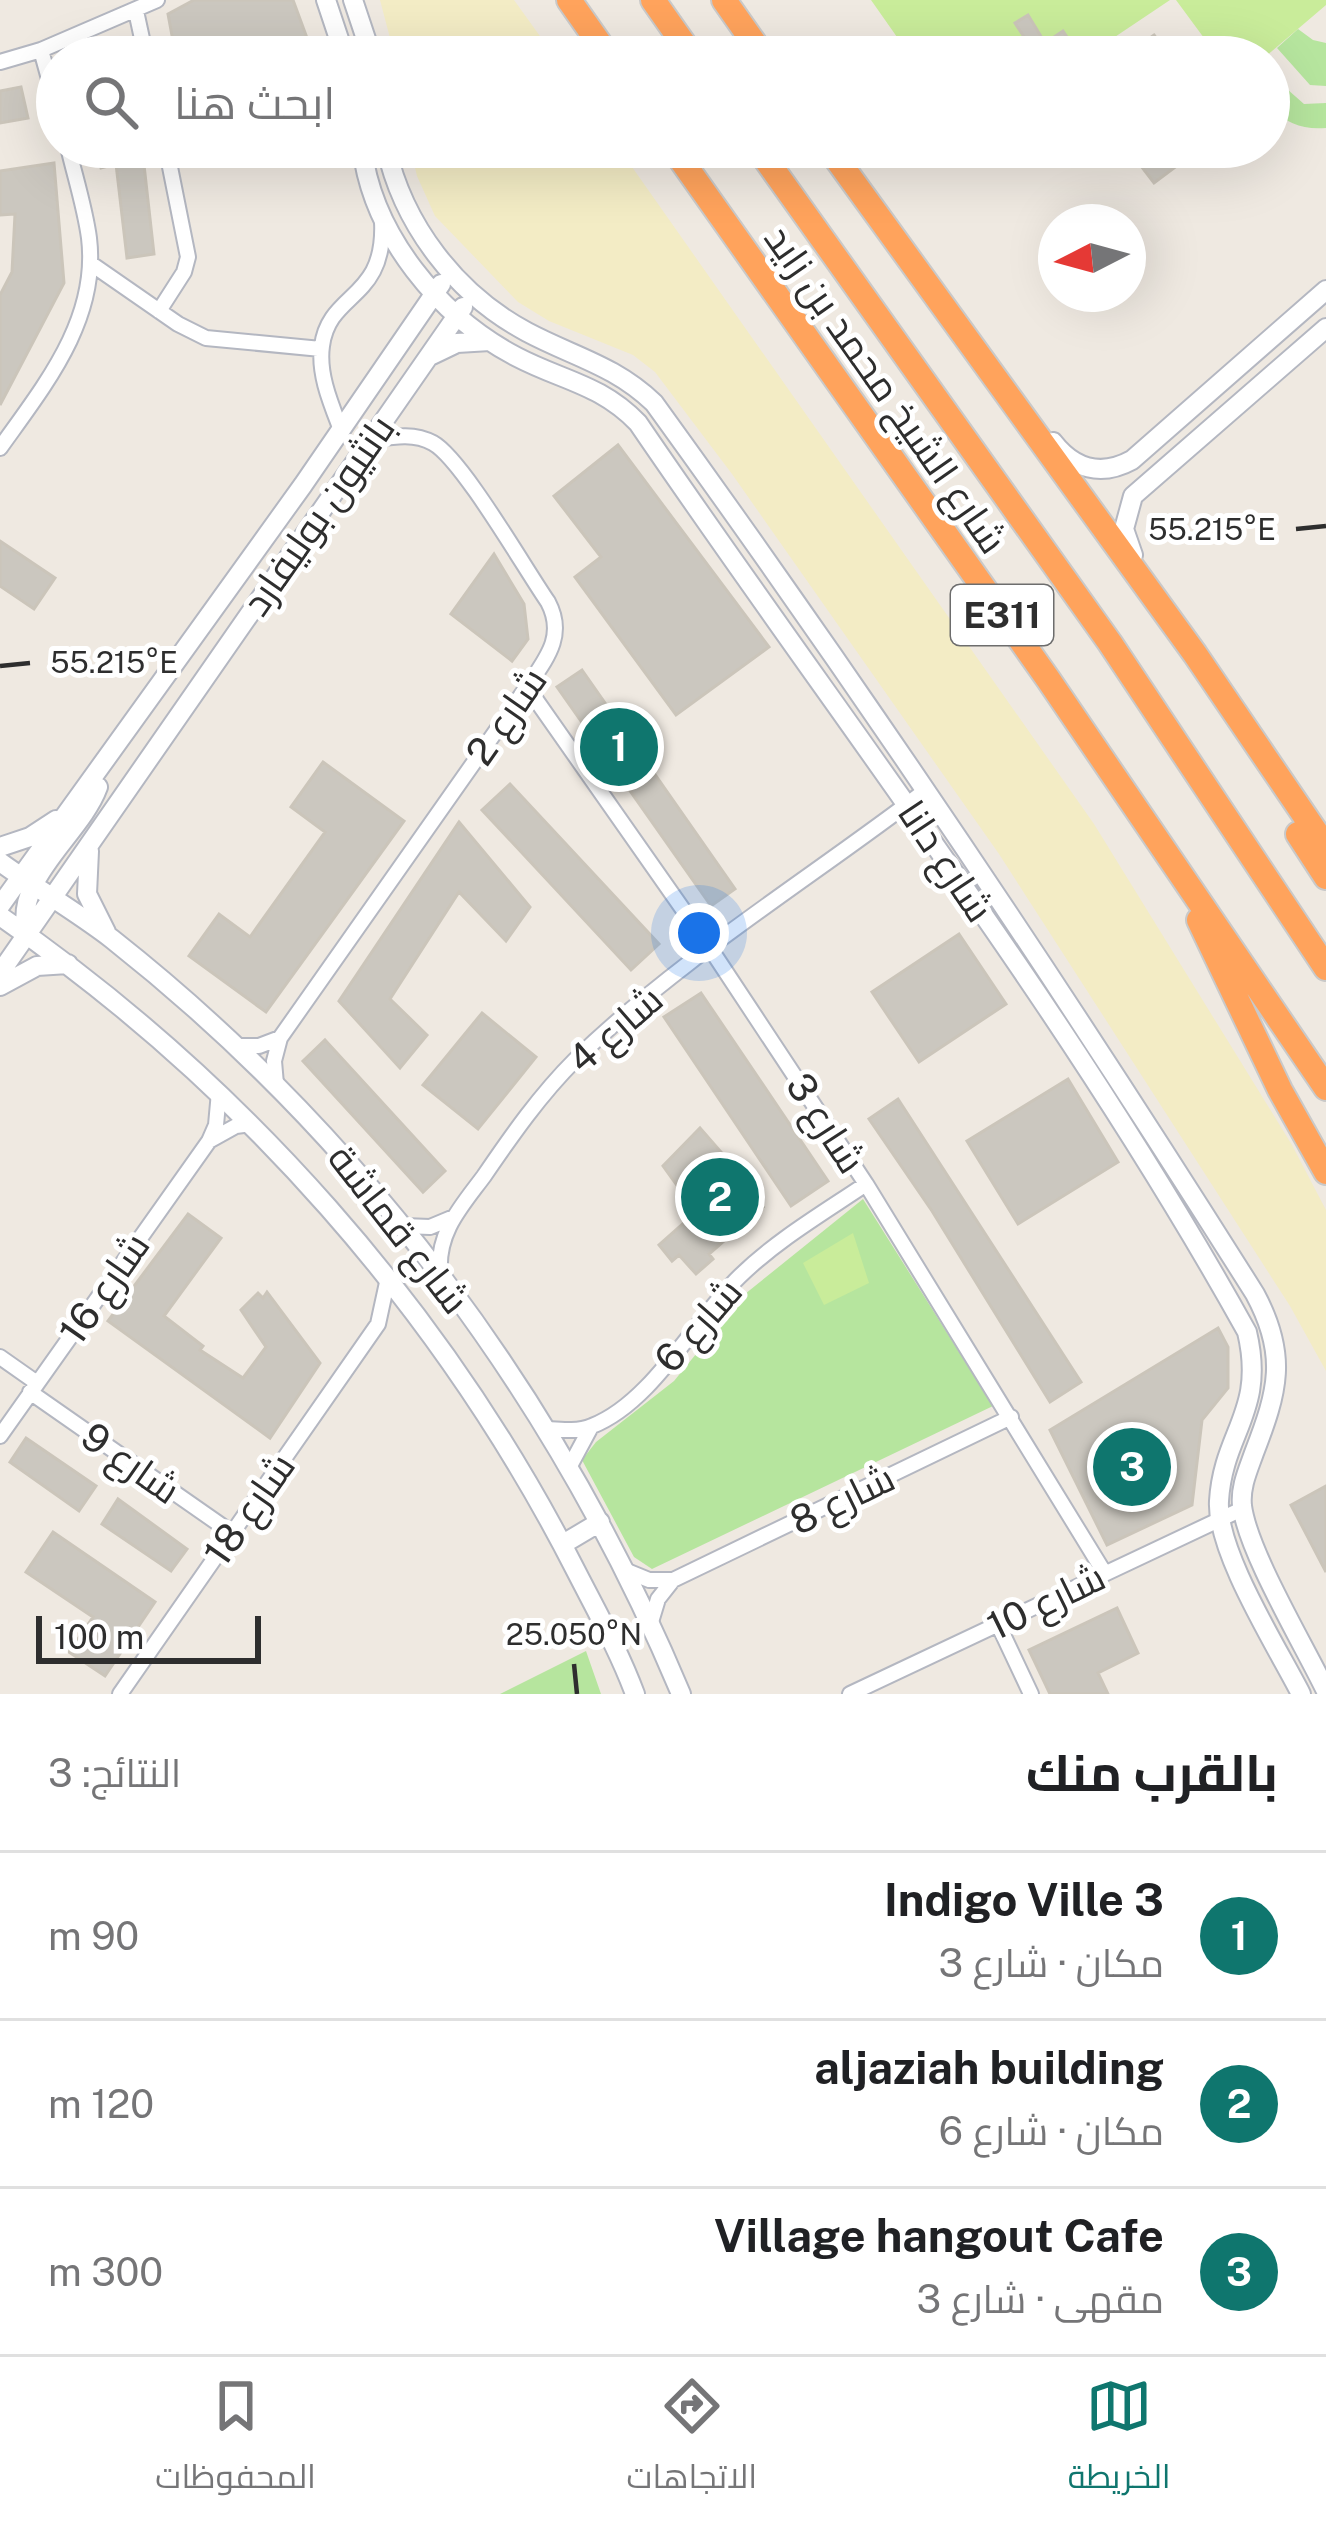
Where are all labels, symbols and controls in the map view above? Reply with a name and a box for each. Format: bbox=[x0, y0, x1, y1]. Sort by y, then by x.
search box bbox=[36, 36, 1290, 168]
icon: search bbox=[78, 69, 144, 135]
text: ابحث هنا bbox=[174, 76, 335, 129]
north arrow bbox=[1038, 204, 1146, 312]
street label: شارع الشيخ محمد بن زايد bbox=[752, 216, 1017, 564]
street label: بانثيون بوليفارد bbox=[232, 406, 405, 625]
text: 55.215°E bbox=[1148, 511, 1276, 547]
road number: E311 bbox=[951, 585, 1053, 645]
text: 55.215°E bbox=[50, 644, 178, 680]
street label: شارع 2 bbox=[456, 658, 559, 776]
pin: 1 bbox=[580, 702, 658, 792]
street label: شارع دانا bbox=[886, 792, 1003, 933]
your location bbox=[669, 903, 729, 963]
street label: شارع 4 bbox=[559, 976, 674, 1085]
street label: شارع 3 bbox=[774, 1065, 875, 1184]
street label: شارع قماشة bbox=[316, 1136, 479, 1325]
pin: 2 bbox=[681, 1152, 759, 1242]
street label: شارع 16 bbox=[49, 1224, 162, 1355]
street label: شارع 6 bbox=[645, 1269, 754, 1384]
street label: شارع 9 bbox=[71, 1413, 189, 1516]
pin: 3 bbox=[1093, 1422, 1171, 1512]
street label: شارع 18 bbox=[194, 1444, 307, 1576]
street label: شارع 8 bbox=[782, 1454, 903, 1547]
street label: شارع 10 bbox=[980, 1553, 1114, 1653]
scale bar bbox=[36, 1610, 261, 1663]
text: 25.050°N bbox=[506, 1616, 642, 1652]
text: 100 m bbox=[54, 1618, 144, 1656]
text: بالقرب منك bbox=[1026, 1743, 1278, 1802]
text: النتائج: 3 bbox=[48, 1750, 181, 1796]
text: Indigo Ville 3 bbox=[884, 1873, 1164, 1926]
text: 90 m bbox=[48, 1913, 139, 1959]
text: 1 bbox=[1231, 1913, 1247, 1959]
text: مكان · شارع 3 bbox=[939, 1940, 1164, 1986]
text: aljaziah building bbox=[814, 2041, 1164, 2094]
text: 120 m bbox=[48, 2081, 154, 2127]
text: 2 bbox=[1227, 2081, 1251, 2127]
text: مكان · شارع 6 bbox=[939, 2108, 1164, 2154]
text: Village hangout Cafe bbox=[714, 2209, 1164, 2262]
text: 300 m bbox=[48, 2249, 163, 2295]
text: 3 bbox=[1226, 2249, 1252, 2295]
text: مقهى · شارع 3 bbox=[917, 2276, 1164, 2322]
tab: المحفوظات bbox=[155, 2373, 316, 2507]
tab: الاتجاهات bbox=[627, 2373, 757, 2507]
tab: الخريطة bbox=[1068, 2373, 1171, 2507]

